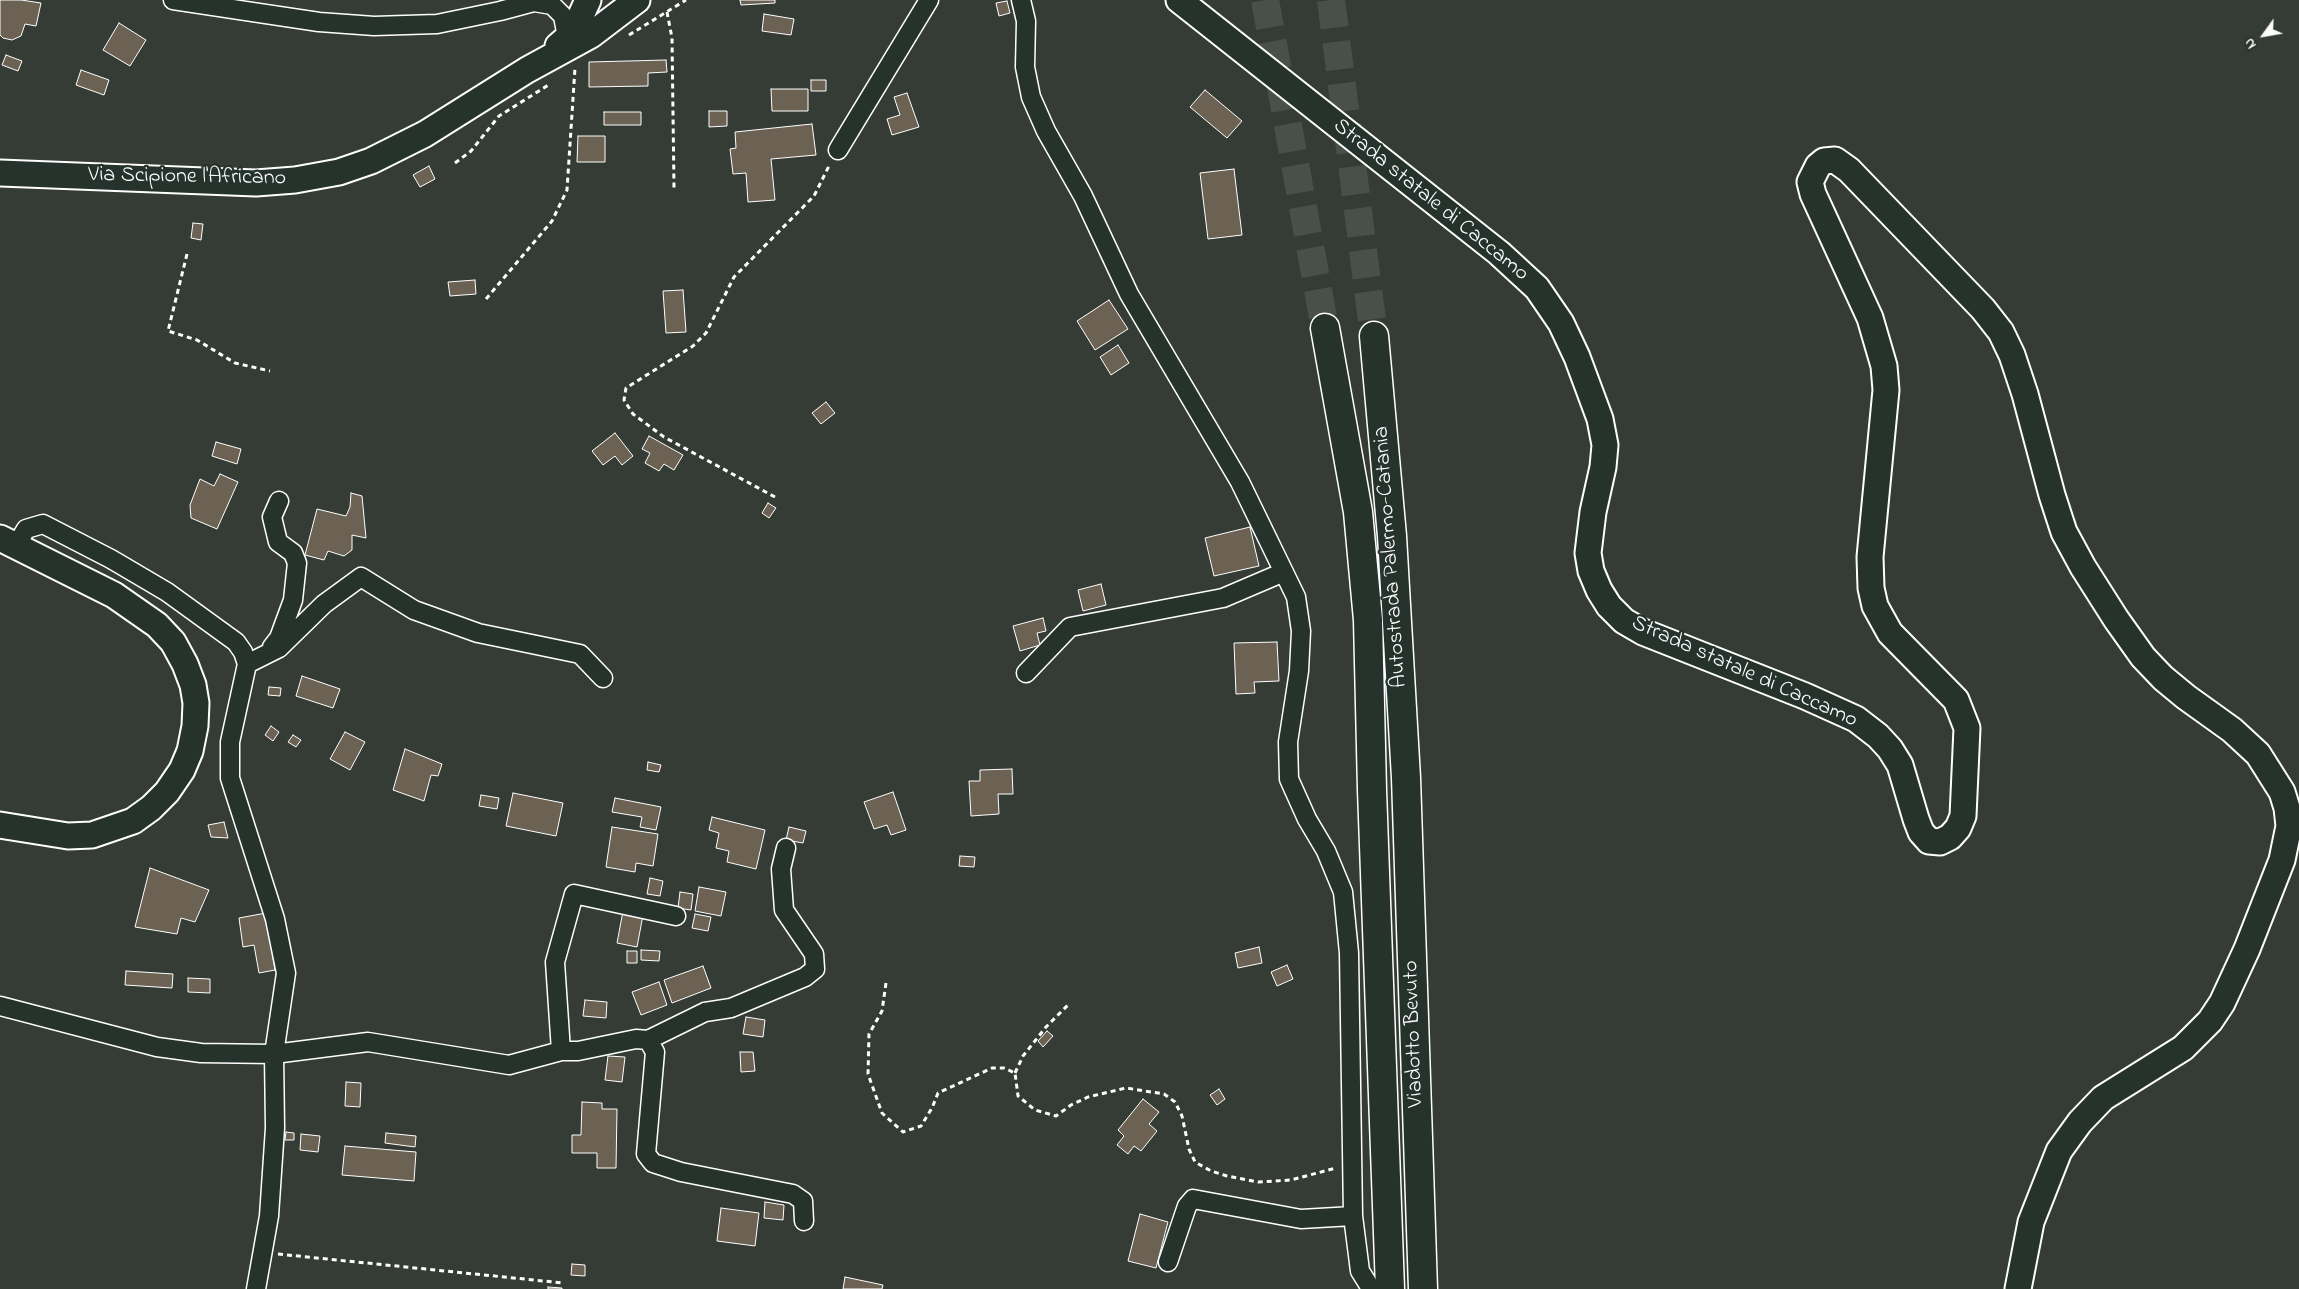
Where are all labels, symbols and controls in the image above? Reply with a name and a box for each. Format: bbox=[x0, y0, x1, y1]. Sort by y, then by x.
north arrow bbox=[2239, 10, 2289, 60]
text: N bbox=[2239, 34, 2262, 53]
street label: Strada statale di Caccamo bbox=[1327, 114, 1533, 288]
street label: Via Scipione l'Africano bbox=[88, 163, 286, 193]
street label: Autostrada Palermo-Catania bbox=[1370, 425, 1414, 689]
street label: Strada statale di Caccamo bbox=[1627, 611, 1861, 735]
street label: Viadotto Bevuto bbox=[1399, 960, 1431, 1108]

